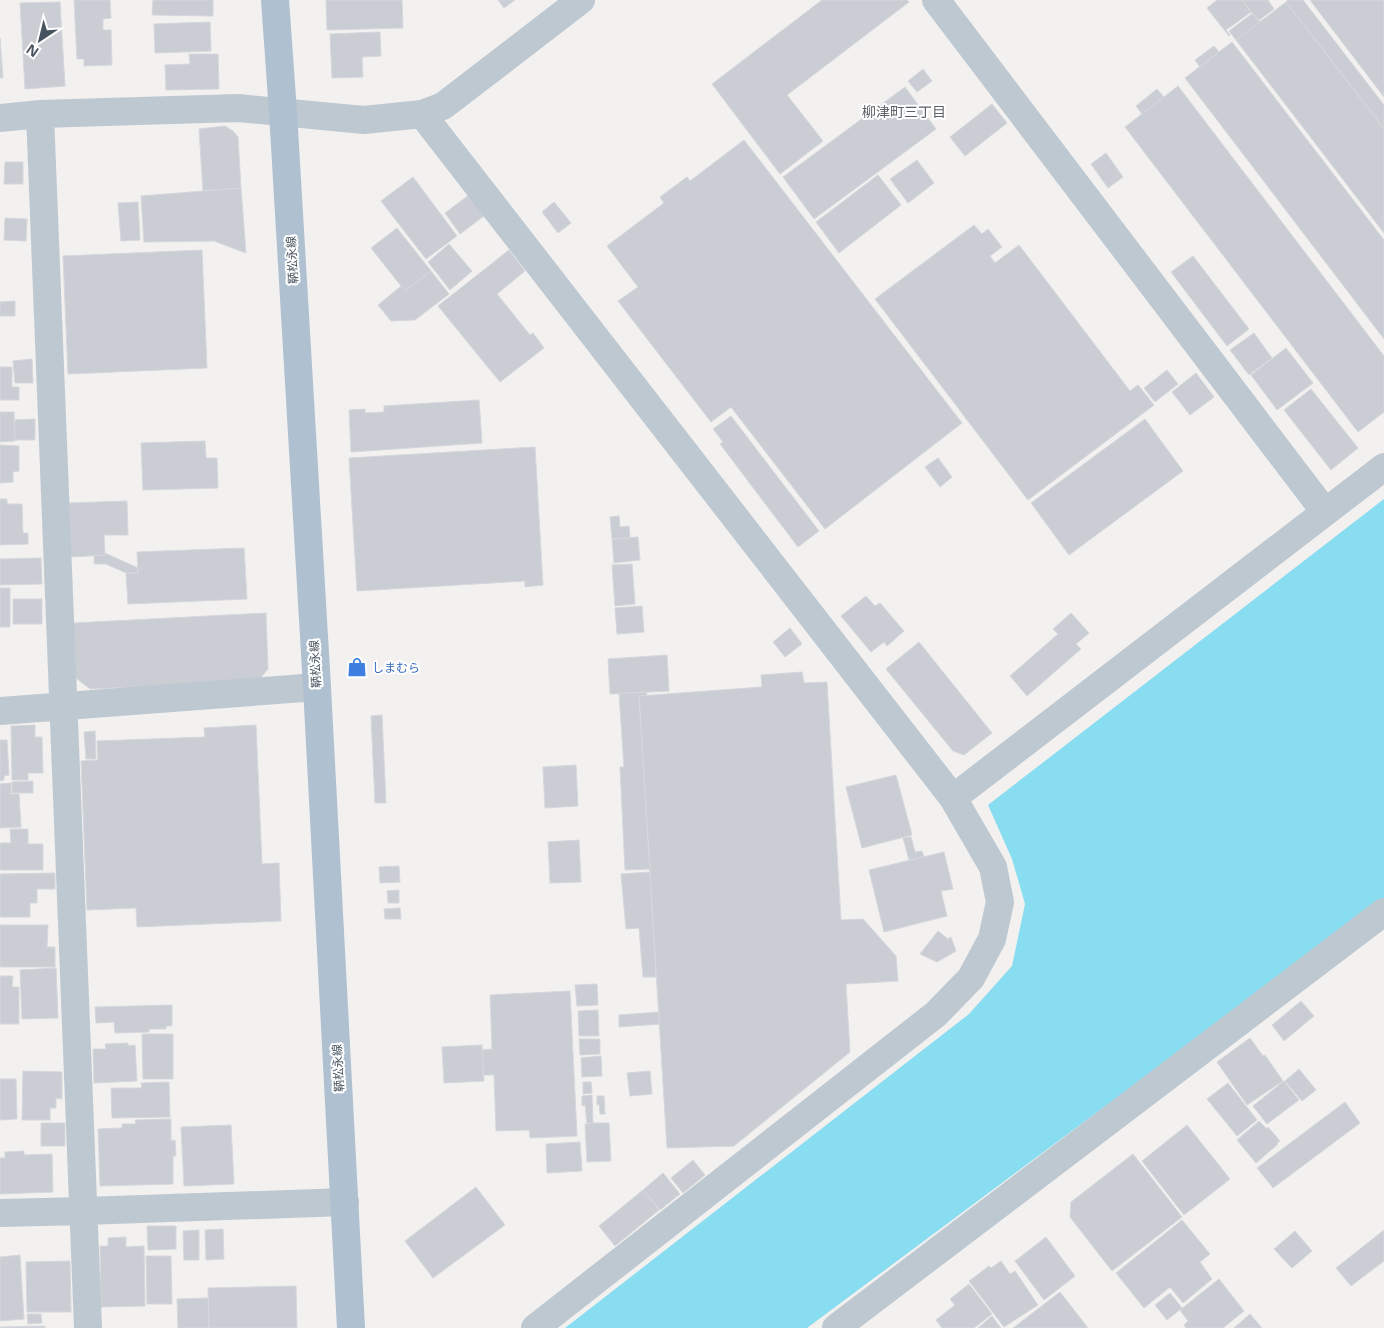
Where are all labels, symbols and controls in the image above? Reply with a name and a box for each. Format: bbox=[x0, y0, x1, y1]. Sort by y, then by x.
north arrow bbox=[15, 15, 65, 65]
text: N bbox=[22, 40, 42, 62]
district label: 柳津町三丁目 bbox=[862, 102, 946, 121]
street label: 鞆松永線 bbox=[282, 236, 302, 284]
street label: 鞆松永線 bbox=[305, 640, 325, 688]
shop icon: しまむら bbox=[346, 656, 368, 678]
place label: しまむら bbox=[372, 659, 420, 676]
street label: 鞆松永線 bbox=[328, 1044, 348, 1092]

